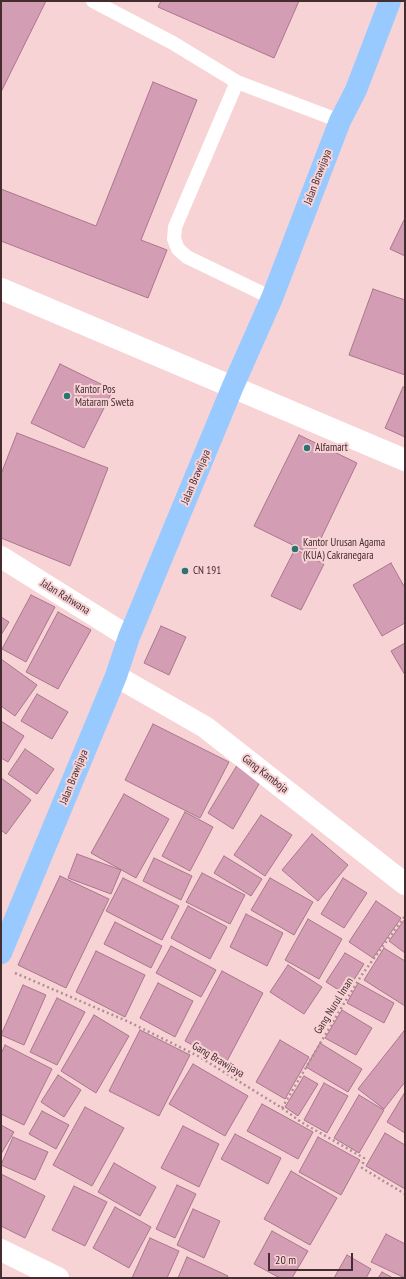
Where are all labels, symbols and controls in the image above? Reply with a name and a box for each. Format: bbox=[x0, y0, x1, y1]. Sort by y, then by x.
street label: Jalan Brawijaya bbox=[301, 148, 335, 206]
place label: Kantor Pos Mataram Sweta bbox=[75, 383, 134, 409]
marker: Kantor Pos Mataram Sweta bbox=[62, 391, 72, 401]
place label: Alfamart bbox=[315, 441, 348, 455]
marker: Alfamart bbox=[302, 443, 312, 453]
street label: Jalan Brawijaya bbox=[179, 448, 213, 506]
place label: Kantor Urusan Agama (KUA) Cakranegara bbox=[303, 536, 385, 562]
marker: Kantor Urusan Agama (KUA) Cakranegara bbox=[290, 544, 300, 554]
place label: CN 191 bbox=[193, 564, 221, 578]
marker: CN 191 bbox=[180, 566, 190, 576]
street label: Jalan Rahwana bbox=[38, 577, 92, 617]
street label: Jalan Brawijaya bbox=[57, 748, 91, 806]
street label: Gang Kamboja bbox=[239, 752, 291, 796]
street label: Gang Nurul Iman bbox=[311, 975, 357, 1037]
street label: Gang Brawijaya bbox=[190, 1039, 246, 1081]
scale bar bbox=[270, 1245, 355, 1271]
text: 20 m bbox=[275, 1252, 296, 1267]

